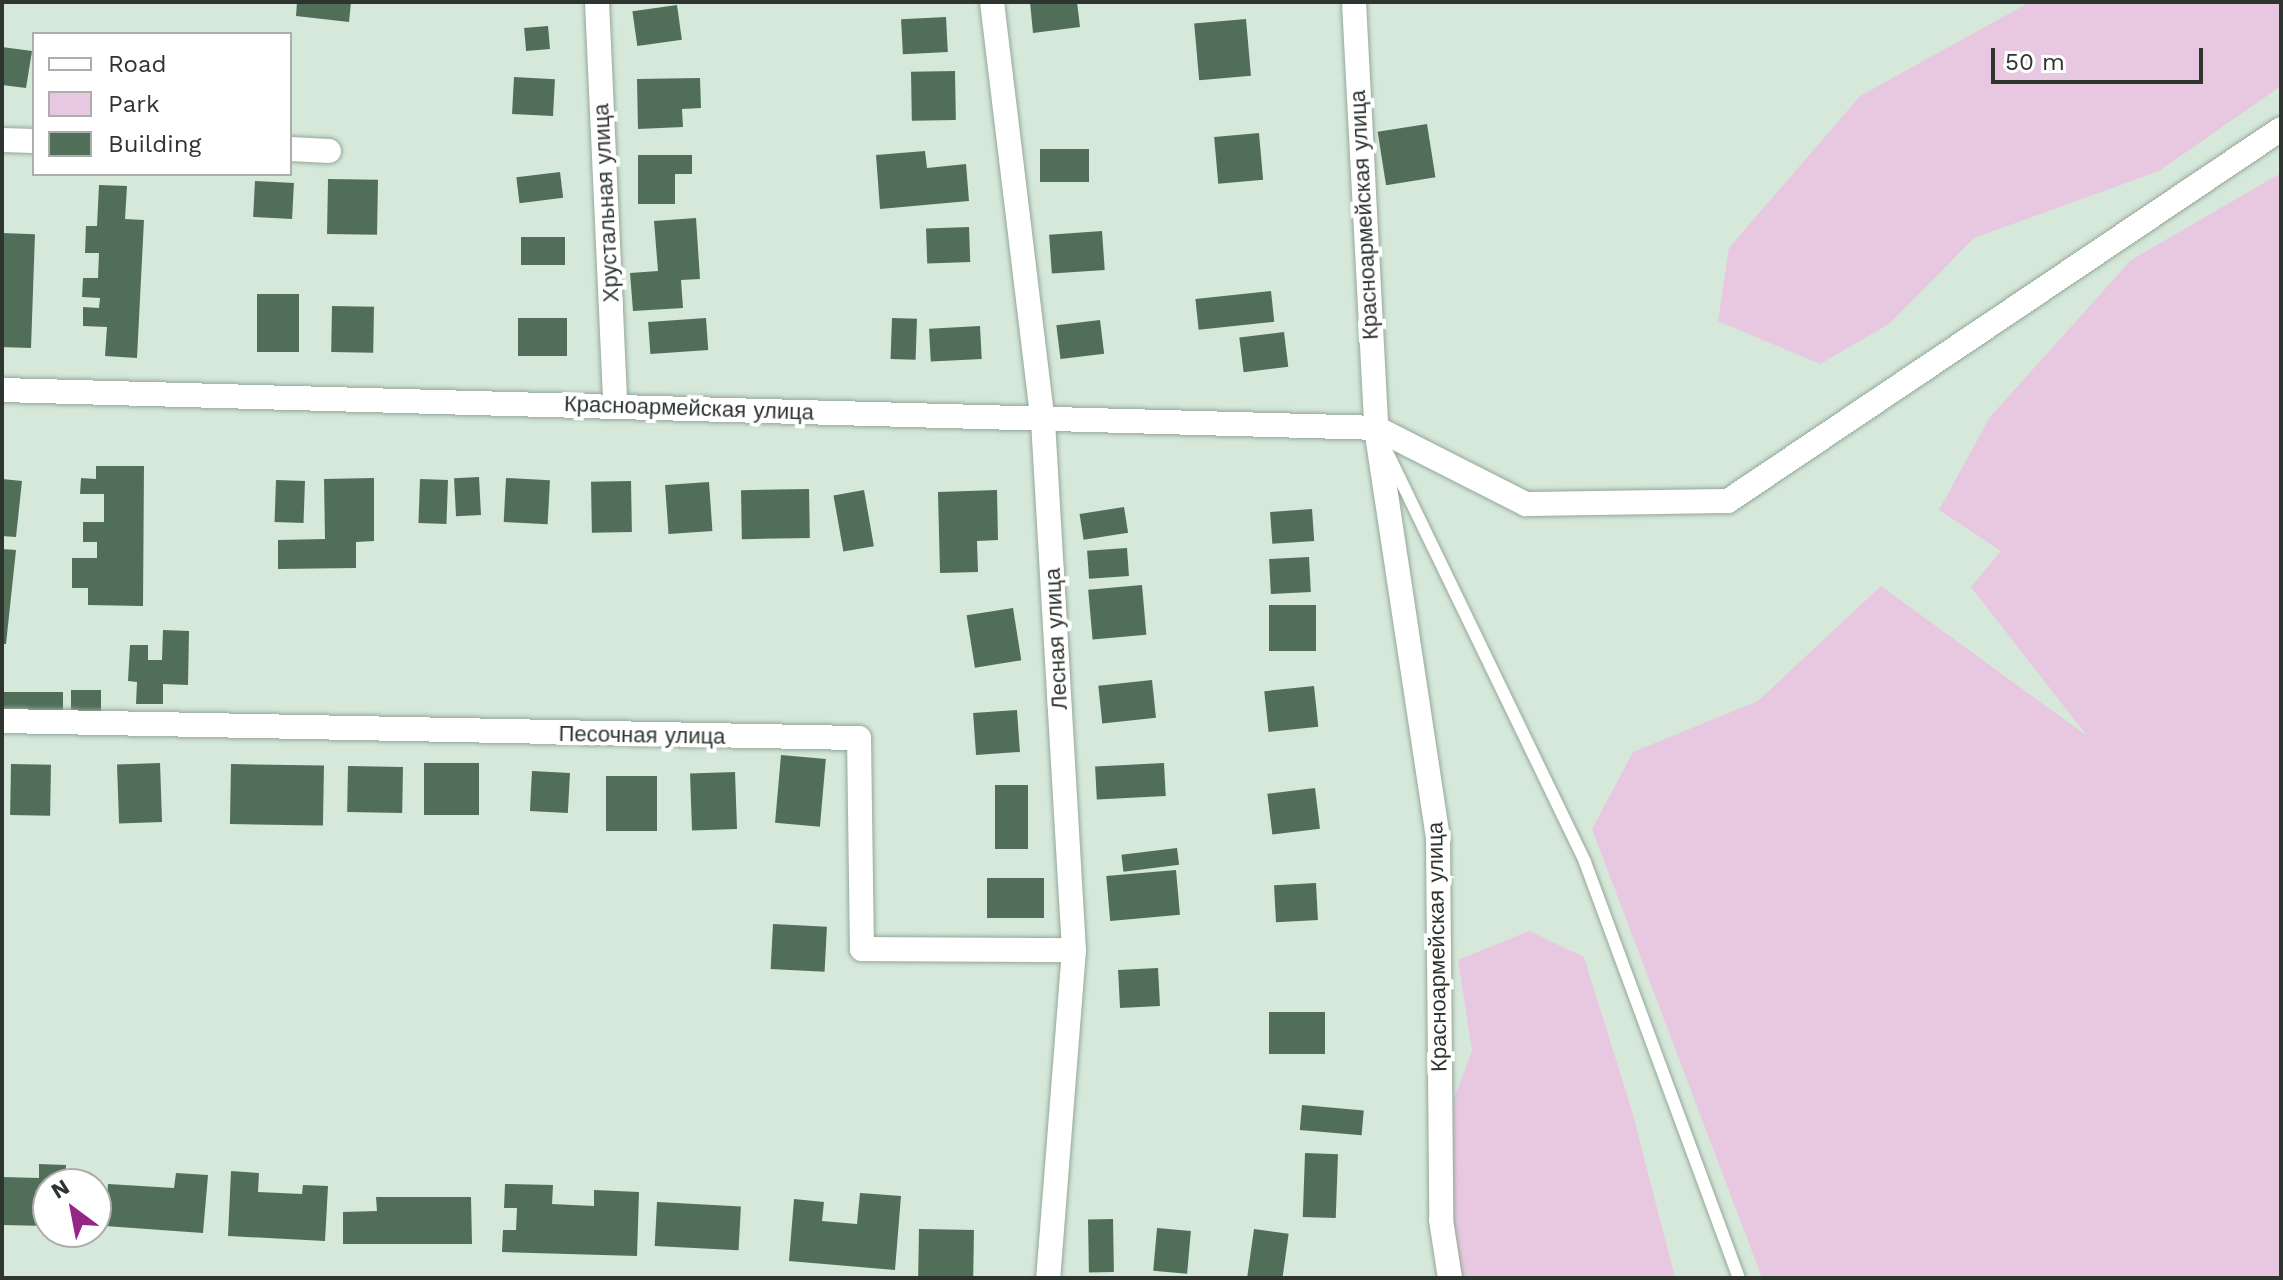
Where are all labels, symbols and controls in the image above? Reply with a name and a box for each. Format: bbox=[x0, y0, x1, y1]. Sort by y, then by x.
legend bbox=[32, 32, 292, 176]
scale bar bbox=[1995, 32, 2207, 82]
text: 50 m bbox=[2005, 48, 2065, 76]
text: Road bbox=[108, 50, 167, 78]
street label: Красноармейская улица bbox=[1344, 89, 1384, 341]
text: Park bbox=[108, 90, 160, 118]
street label: Хрустальная улица bbox=[588, 103, 624, 303]
text: Building bbox=[108, 130, 201, 158]
street label: Красноармейская улица bbox=[564, 390, 814, 426]
street label: Лесная улица bbox=[1039, 567, 1073, 711]
street label: Песочная улица bbox=[558, 720, 726, 750]
street label: Красноармейская улица bbox=[1422, 822, 1452, 1072]
north arrow bbox=[32, 1168, 112, 1248]
text: N bbox=[47, 1174, 74, 1204]

